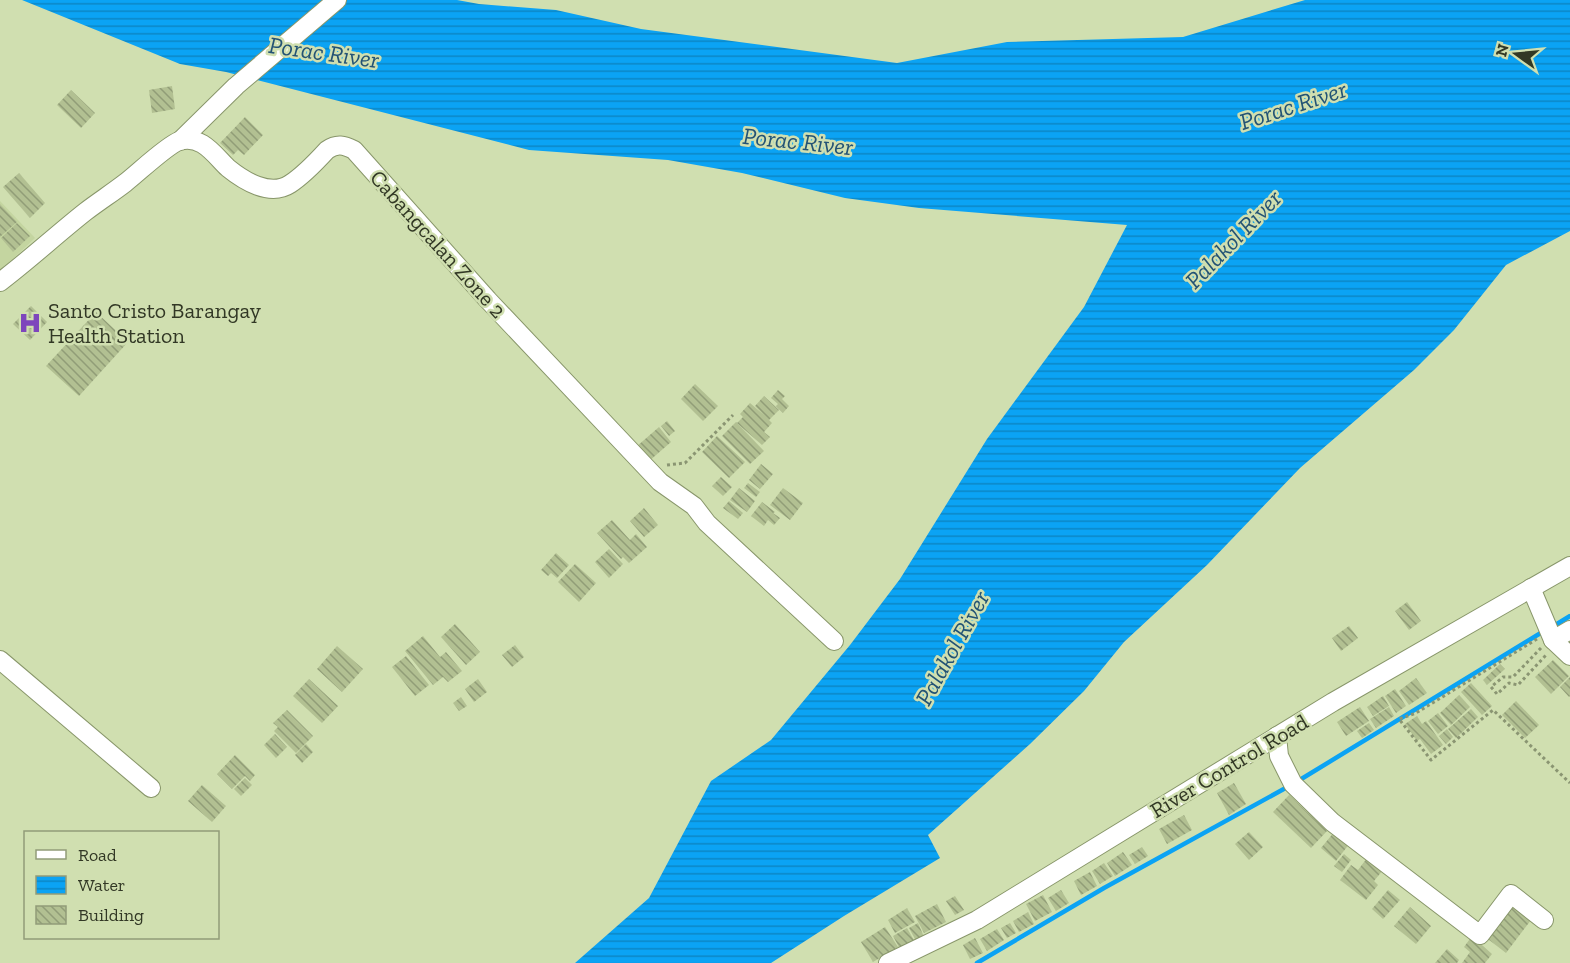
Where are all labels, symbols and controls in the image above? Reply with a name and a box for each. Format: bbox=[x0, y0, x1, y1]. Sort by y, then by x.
north arrow bbox=[1486, 24, 1546, 84]
water label: Porac River bbox=[267, 30, 382, 74]
text: N bbox=[1491, 42, 1513, 59]
water label: Porac River bbox=[1236, 74, 1351, 136]
water label: Porac River bbox=[741, 121, 855, 161]
street label: Cabangcalan Zone 2 bbox=[364, 164, 512, 324]
water label: Palakol River bbox=[1179, 183, 1288, 294]
place label: Santo Cristo Barangay Health Station bbox=[48, 297, 262, 349]
hospital icon: Santo Cristo Barangay Health Station bbox=[17, 310, 43, 336]
water label: Palakol River bbox=[909, 585, 996, 710]
street label: River Control Road bbox=[1145, 708, 1313, 824]
legend bbox=[24, 831, 219, 939]
text: Road bbox=[78, 844, 117, 866]
text: Water bbox=[78, 874, 125, 896]
text: Building bbox=[78, 904, 144, 926]

